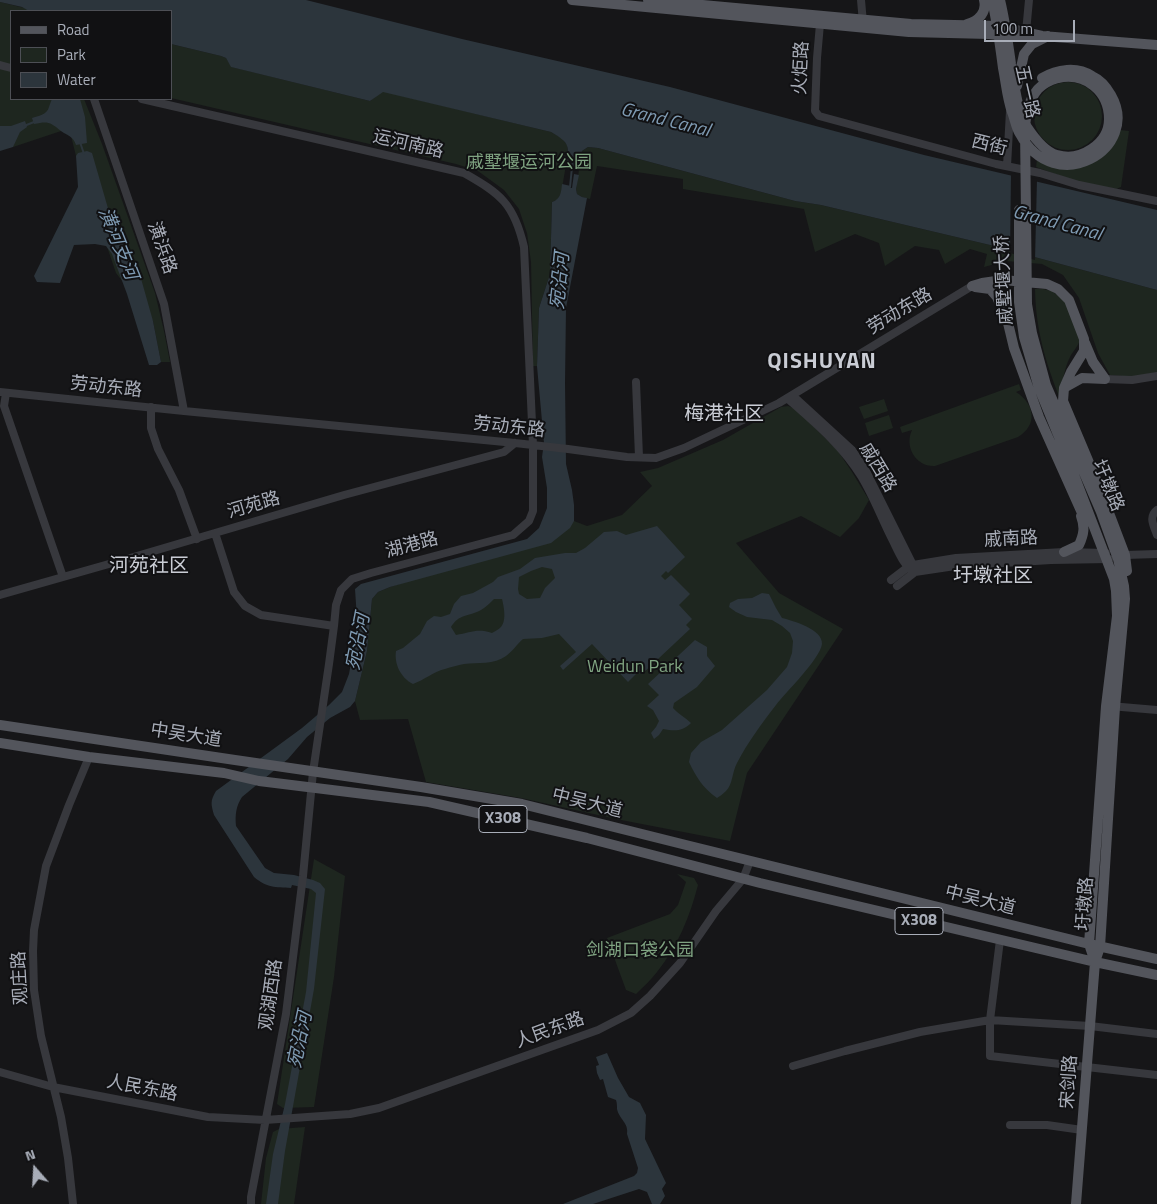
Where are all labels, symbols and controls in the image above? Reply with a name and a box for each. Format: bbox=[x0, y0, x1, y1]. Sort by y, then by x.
legend bbox=[10, 10, 172, 100]
scale bar bbox=[987, 10, 1078, 42]
text: 100 m bbox=[992, 17, 1033, 40]
text: Road bbox=[57, 18, 89, 41]
street label: 火炬路 bbox=[790, 40, 814, 96]
text: Park bbox=[57, 43, 86, 66]
street label: 五一路 bbox=[1009, 63, 1043, 121]
text: Water bbox=[57, 68, 96, 91]
water label: Grand Canal bbox=[618, 99, 712, 143]
street label: 运河南路 bbox=[370, 126, 446, 164]
street label: 西街 bbox=[969, 131, 1009, 161]
park label: 戚墅堰运河公园 bbox=[466, 153, 592, 175]
water label: Grand Canal bbox=[1010, 201, 1104, 247]
water label: 潢河支河 bbox=[92, 204, 142, 284]
street label: 潢浜路 bbox=[142, 219, 180, 277]
street label: 戚墅堰大桥 bbox=[992, 234, 1018, 326]
water label: 宛沿河 bbox=[547, 251, 575, 311]
street label: 劳动东路 bbox=[864, 284, 936, 340]
district label: QISHUYAN bbox=[766, 350, 878, 376]
street label: 劳动东路 bbox=[69, 373, 143, 403]
district label: 梅港社区 bbox=[684, 403, 764, 427]
street label: 劳动东路 bbox=[472, 413, 546, 443]
street label: 戚西路 bbox=[854, 439, 900, 497]
street label: 圩墩路 bbox=[1087, 457, 1127, 515]
street label: 河苑路 bbox=[225, 488, 283, 524]
street label: 戚南路 bbox=[983, 528, 1039, 552]
street label: 湖港路 bbox=[383, 529, 441, 563]
district label: 河苑社区 bbox=[109, 555, 189, 579]
district label: 圩墩社区 bbox=[953, 565, 1033, 589]
water label: 宛沿河 bbox=[342, 612, 376, 672]
park label: Weidun Park bbox=[587, 657, 683, 679]
street label: 中吴大道 bbox=[149, 720, 223, 752]
street label: 中吴大道 bbox=[549, 785, 625, 823]
road number: X308 bbox=[479, 806, 527, 832]
street label: 圩墩路 bbox=[1073, 876, 1099, 932]
street label: 中吴大道 bbox=[942, 882, 1018, 920]
road number: X308 bbox=[895, 908, 943, 934]
park label: 剑湖口袋公园 bbox=[586, 941, 694, 963]
street label: 观庄路 bbox=[9, 950, 33, 1006]
street label: 观湖西路 bbox=[256, 958, 288, 1032]
street label: 人民东路 bbox=[512, 1009, 588, 1053]
water label: 宛沿河 bbox=[284, 1010, 318, 1070]
street label: 宋剑路 bbox=[1057, 1054, 1083, 1110]
street label: 人民东路 bbox=[105, 1072, 179, 1106]
text: N bbox=[22, 1143, 38, 1166]
north arrow bbox=[10, 1144, 60, 1194]

